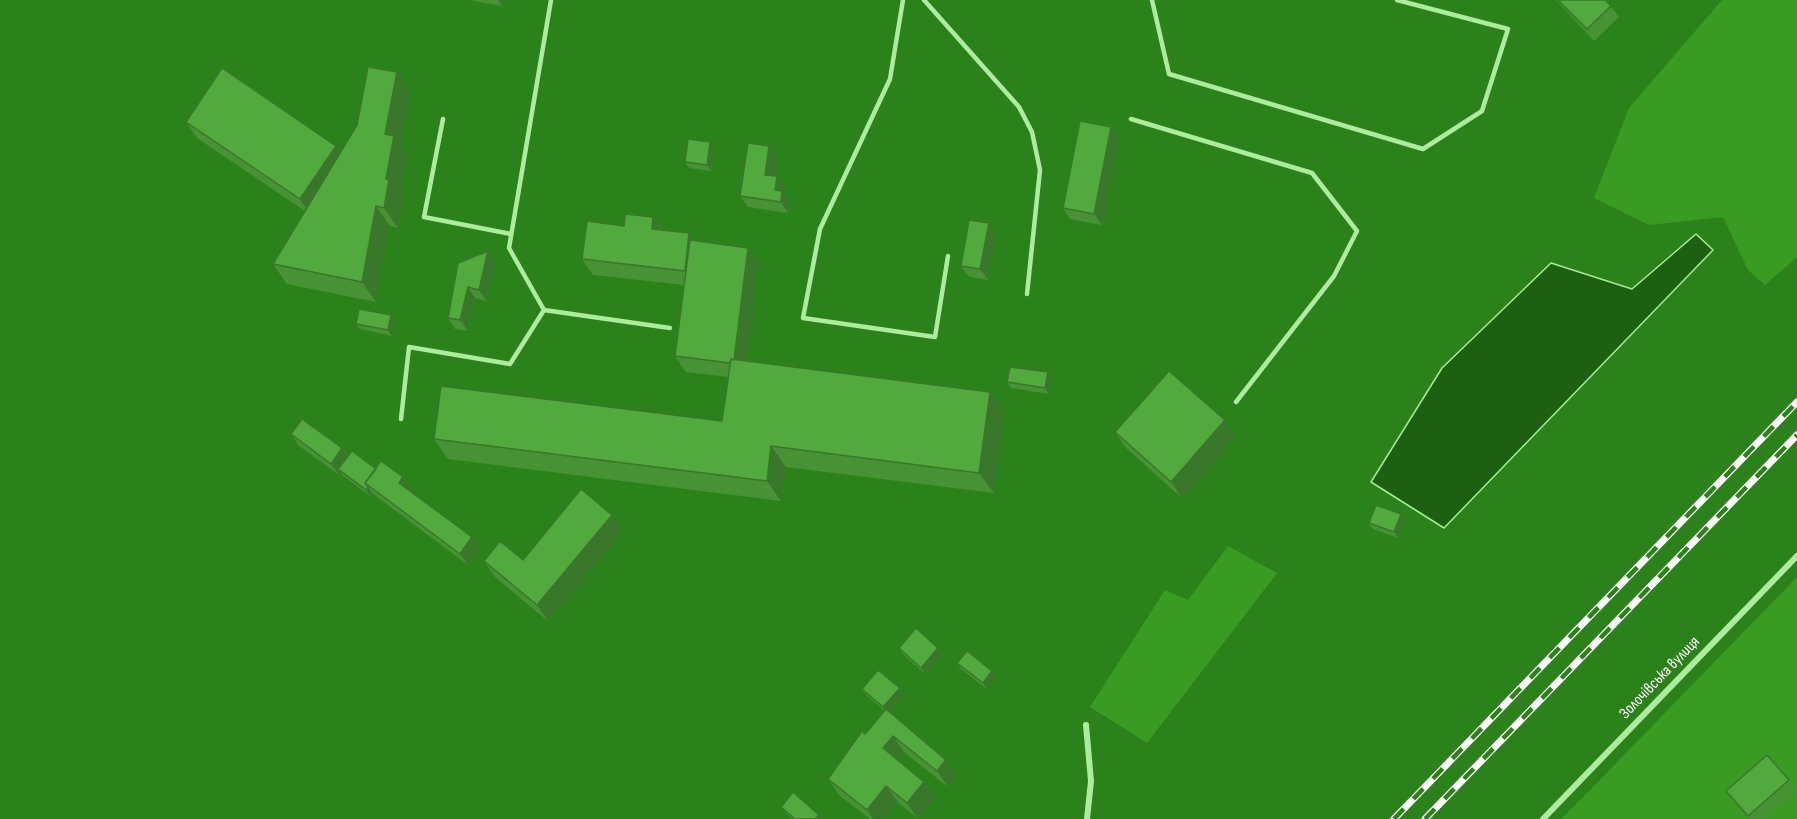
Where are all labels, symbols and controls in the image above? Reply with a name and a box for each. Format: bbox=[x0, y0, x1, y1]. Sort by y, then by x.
street label: Золочівська вулиця bbox=[1616, 633, 1704, 723]

